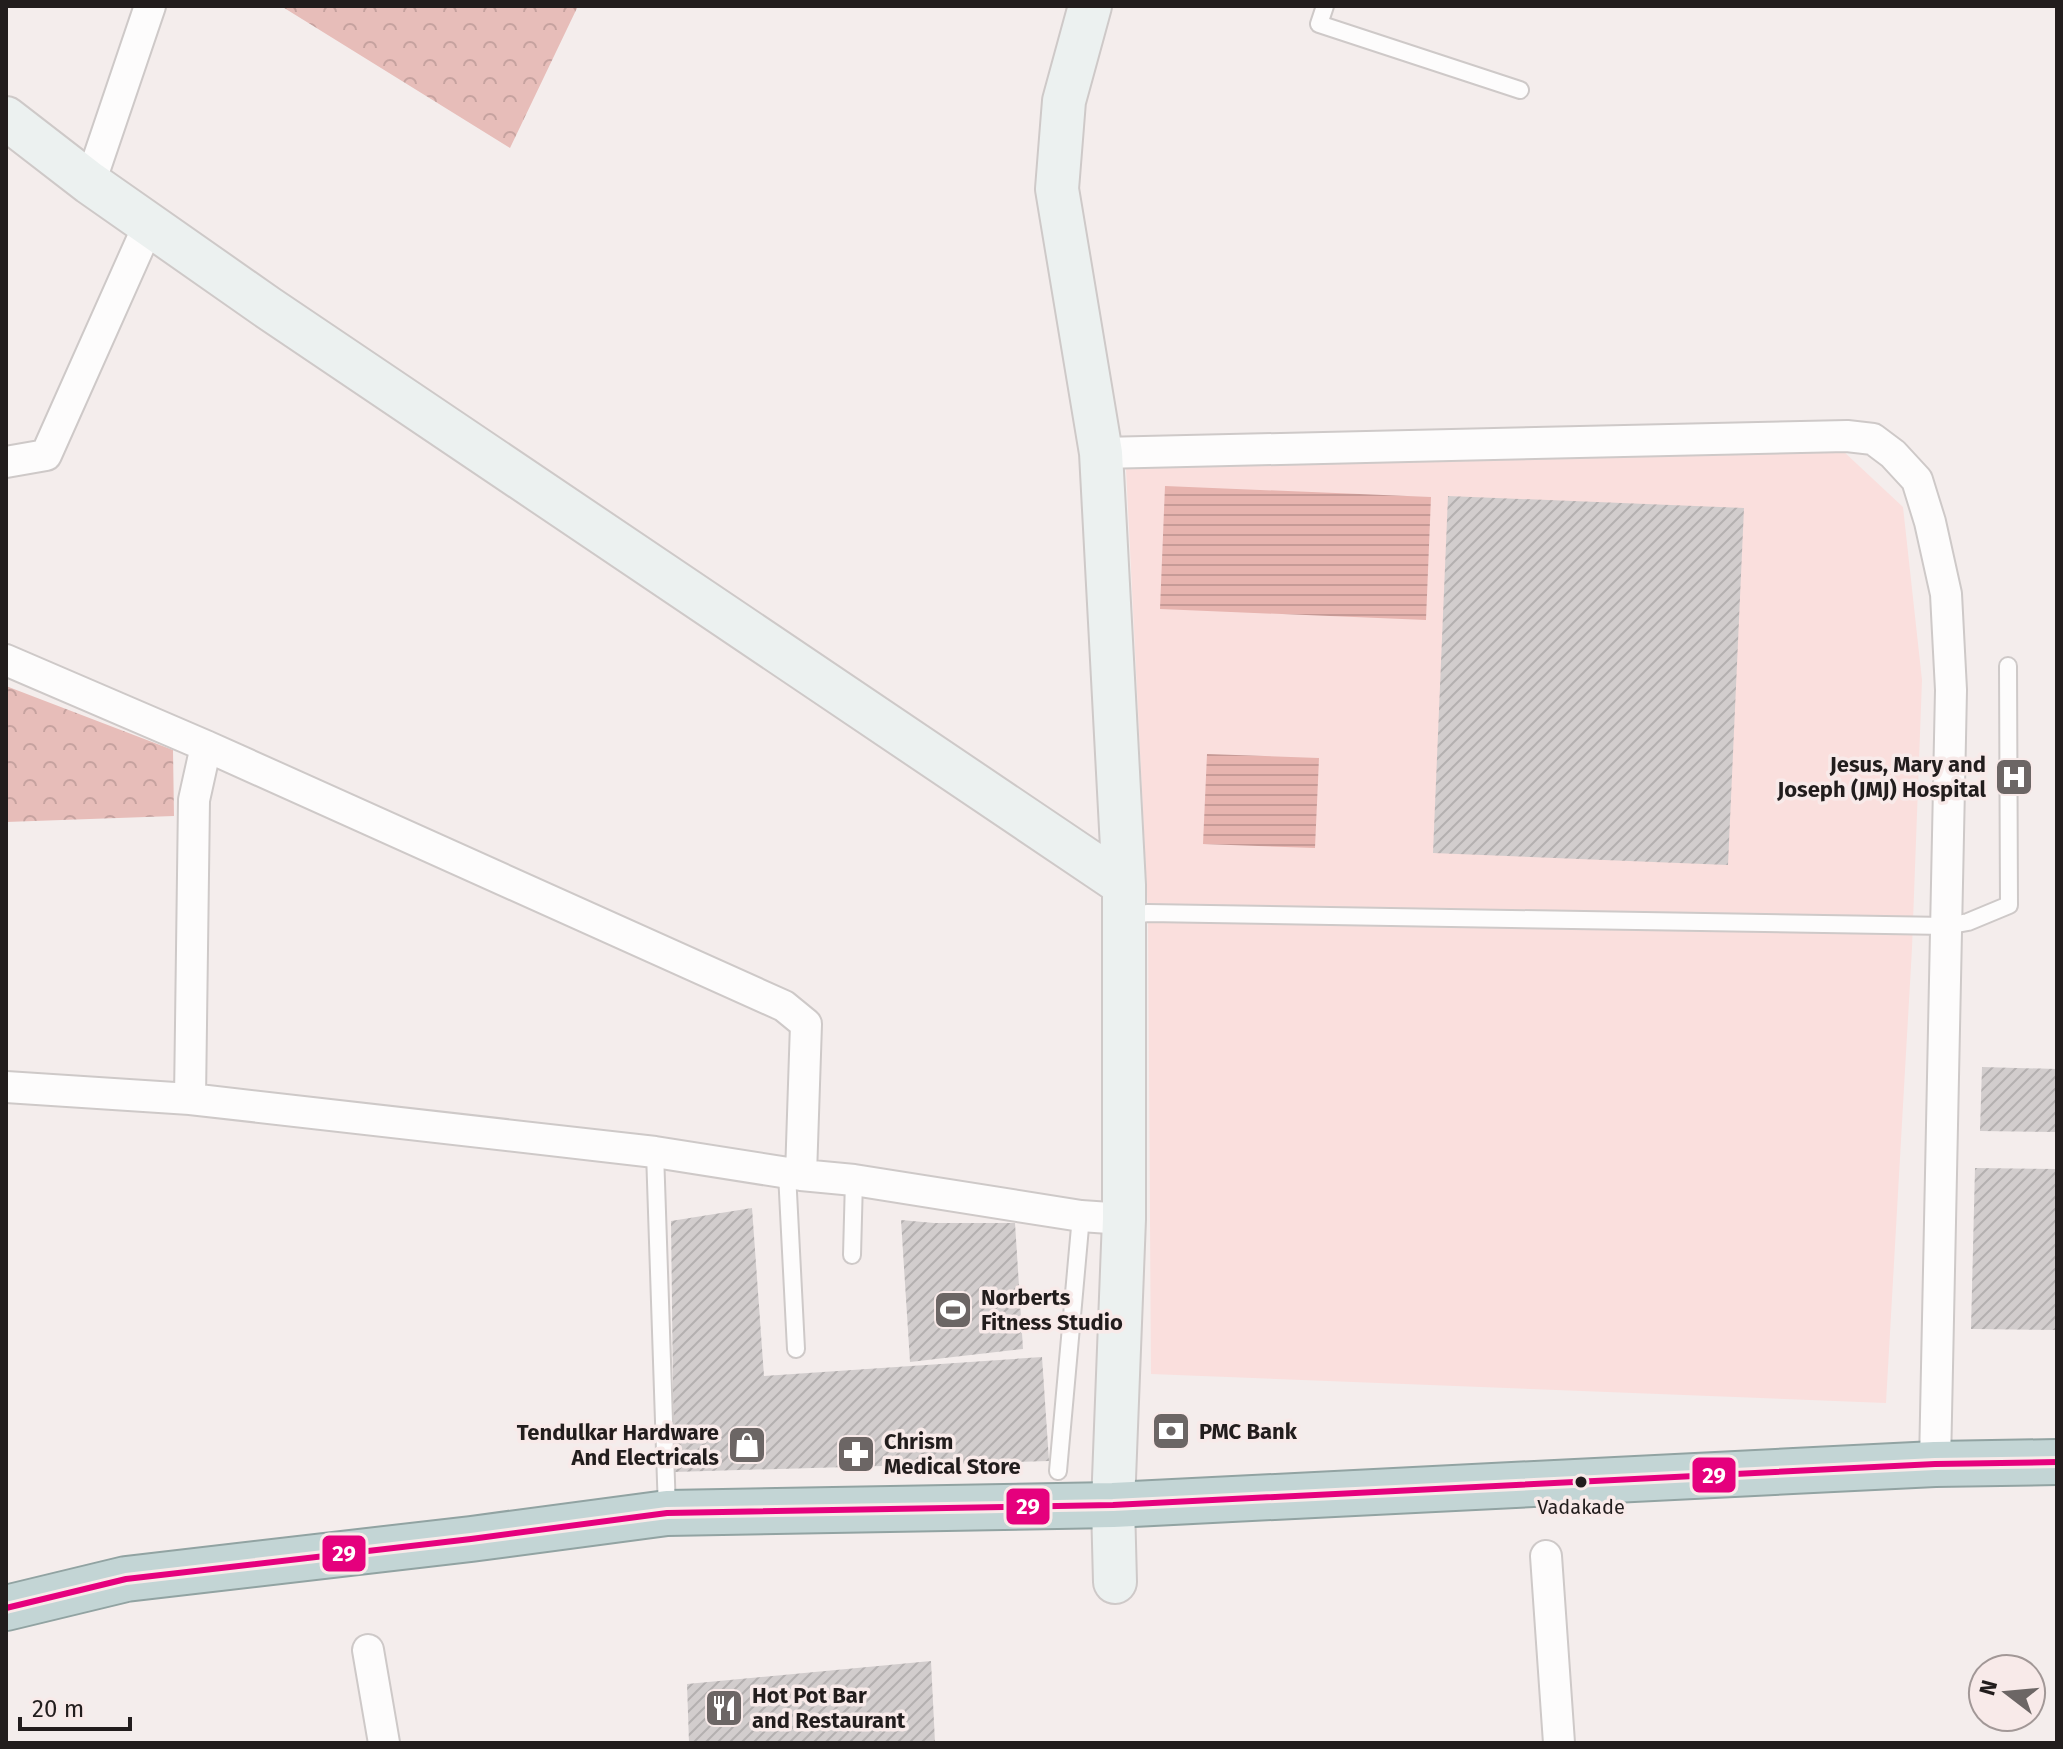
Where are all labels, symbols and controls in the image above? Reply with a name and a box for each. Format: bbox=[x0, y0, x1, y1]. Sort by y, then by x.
place label: Jesus, Mary and Joseph (JMJ) Hospital bbox=[1776, 751, 1986, 803]
hospital icon: Jesus, Mary and Joseph (JMJ) Hospital bbox=[1993, 756, 2035, 798]
place label: Norberts Fitness Studio bbox=[981, 1284, 1123, 1336]
sports icon: Norberts Fitness Studio bbox=[932, 1289, 974, 1331]
bank icon: PMC Bank bbox=[1150, 1410, 1192, 1452]
place label: PMC Bank bbox=[1199, 1418, 1298, 1445]
place label: Tendulkar Hardware And Electricals bbox=[517, 1419, 719, 1471]
shop icon: Tendulkar Hardware And Electricals bbox=[726, 1424, 768, 1466]
place label: Chrism Medical Store bbox=[884, 1428, 1021, 1480]
pharmacy icon: Chrism Medical Store bbox=[835, 1433, 877, 1475]
line badge: 29 bbox=[1691, 1456, 1737, 1494]
text: 29 bbox=[1702, 1462, 1726, 1489]
marker: Vadakade bbox=[1573, 1474, 1589, 1490]
line badge: 29 bbox=[1005, 1487, 1051, 1526]
text: 29 bbox=[1016, 1493, 1040, 1520]
place label: Vadakade bbox=[1537, 1495, 1625, 1519]
line badge: 29 bbox=[321, 1534, 367, 1573]
text: 29 bbox=[332, 1540, 356, 1567]
north arrow bbox=[1967, 1653, 2047, 1733]
text: N bbox=[1973, 1677, 2003, 1698]
scale bar bbox=[20, 1681, 130, 1731]
place label: Hot Pot Bar and Restaurant bbox=[752, 1682, 906, 1734]
restaurant icon: Hot Pot Bar and Restaurant bbox=[703, 1687, 745, 1729]
text: 20 m bbox=[32, 1695, 84, 1723]

